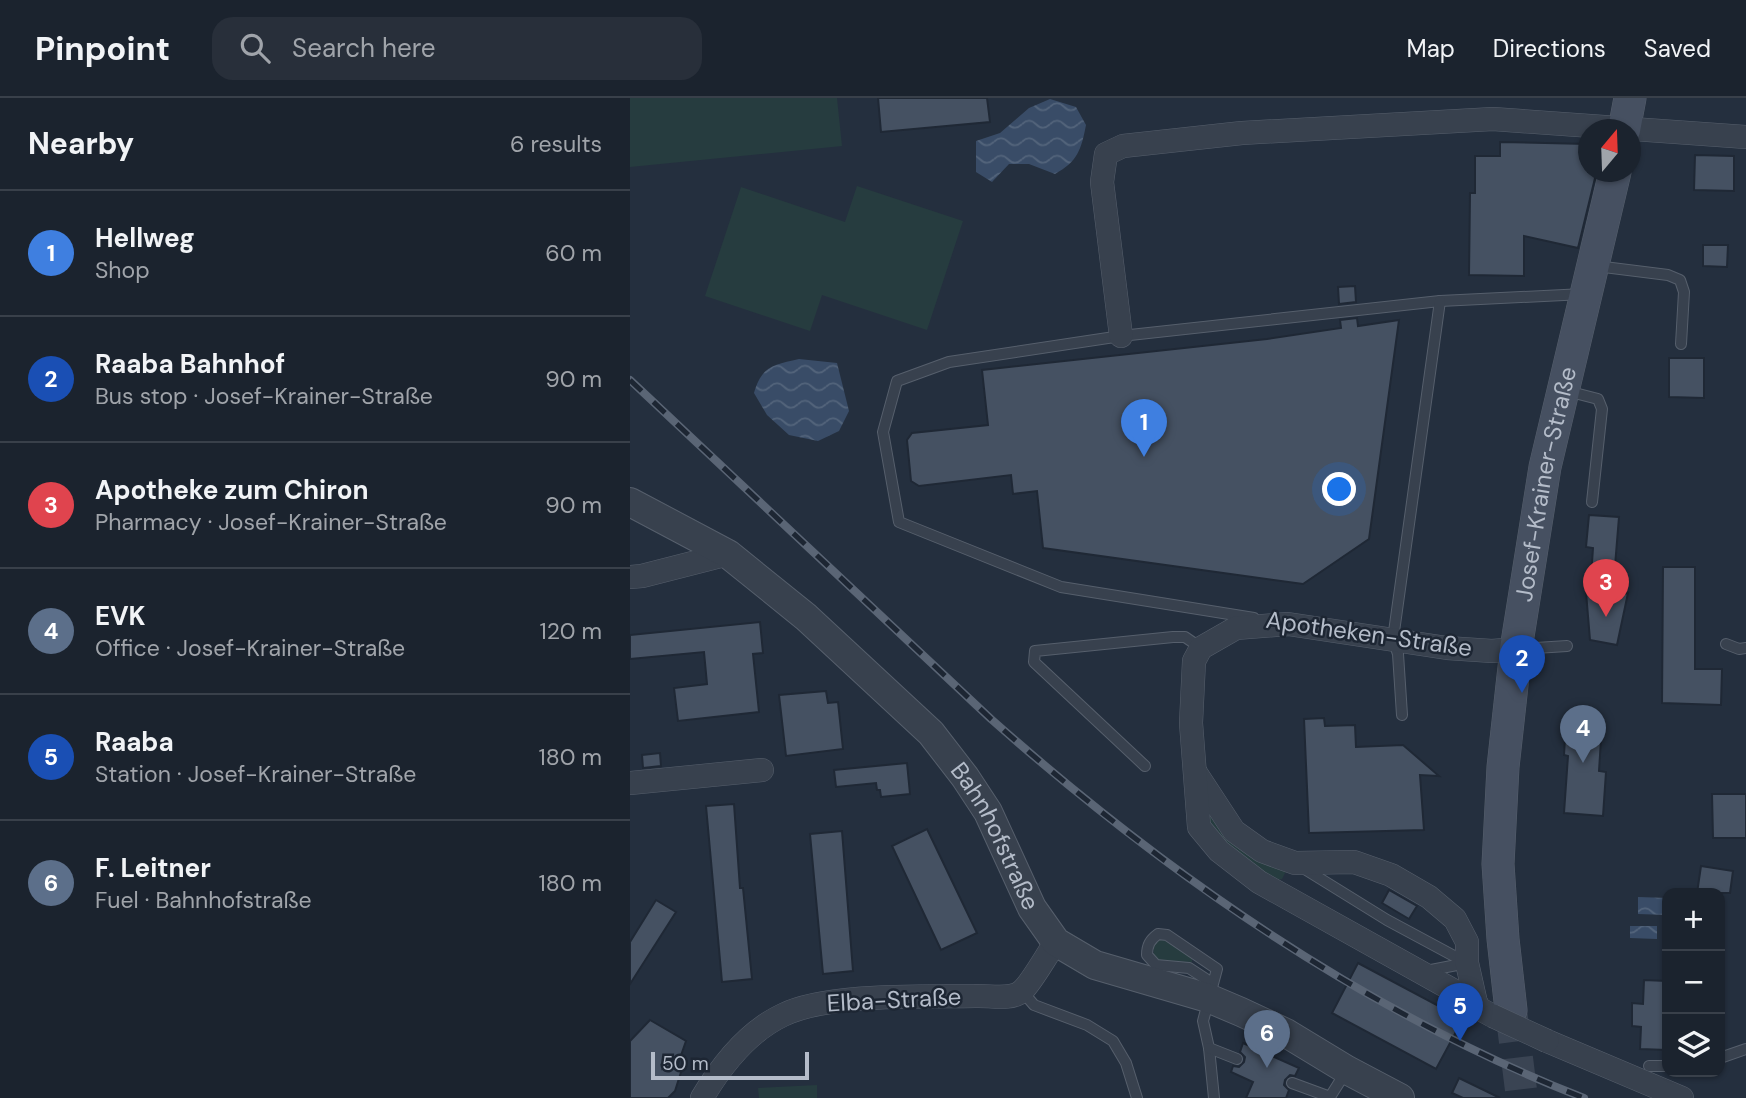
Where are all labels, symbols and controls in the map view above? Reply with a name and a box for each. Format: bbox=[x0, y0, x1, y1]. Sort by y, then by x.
search box bbox=[212, 17, 702, 80]
text: Pinpoint bbox=[35, 27, 170, 70]
icon: search bbox=[236, 29, 274, 67]
text: Search here bbox=[292, 31, 436, 65]
text: Map bbox=[1407, 33, 1455, 64]
text: Directions bbox=[1493, 33, 1606, 64]
text: Saved bbox=[1644, 33, 1711, 64]
north arrow bbox=[1578, 119, 1641, 182]
text: Nearby bbox=[28, 124, 134, 163]
text: 6 results bbox=[510, 129, 602, 159]
text: Hellweg bbox=[95, 221, 195, 255]
text: 1 bbox=[47, 238, 55, 268]
text: 60 m bbox=[545, 238, 602, 268]
text: Shop bbox=[95, 255, 150, 285]
text: Raaba Bahnhof bbox=[95, 347, 285, 381]
text: 2 bbox=[44, 364, 58, 394]
text: 90 m bbox=[545, 364, 602, 394]
street label: Josef-Krainer-Straße bbox=[1508, 364, 1583, 604]
text: Bus stop · Josef-Krainer-Straße bbox=[95, 381, 433, 411]
pin: 1 bbox=[1121, 399, 1167, 457]
your location bbox=[1322, 472, 1356, 506]
text: Apotheke zum Chiron bbox=[95, 473, 369, 507]
text: 3 bbox=[44, 490, 58, 520]
text: 90 m bbox=[545, 490, 602, 520]
text: Pharmacy · Josef-Krainer-Straße bbox=[95, 507, 447, 537]
pin: 3 bbox=[1583, 559, 1629, 617]
text: EVK bbox=[95, 599, 146, 633]
street label: Apotheken-Straße bbox=[1264, 604, 1474, 663]
text: 4 bbox=[44, 616, 58, 646]
text: 120 m bbox=[539, 616, 602, 646]
text: Office · Josef-Krainer-Straße bbox=[95, 633, 405, 663]
pin: 2 bbox=[1499, 635, 1545, 693]
pin: 4 bbox=[1560, 705, 1606, 763]
text: Raaba bbox=[95, 725, 174, 759]
text: 5 bbox=[44, 742, 58, 772]
text: 180 m bbox=[538, 742, 602, 772]
street label: Bahnhofstraße bbox=[944, 755, 1047, 915]
text: Station · Josef-Krainer-Straße bbox=[95, 759, 416, 789]
text: F. Leitner bbox=[95, 851, 211, 885]
text: 6 bbox=[44, 868, 58, 898]
text: 180 m bbox=[538, 868, 602, 898]
text: Fuel · Bahnhofstraße bbox=[95, 885, 312, 915]
map controls bbox=[1662, 888, 1725, 1077]
button: + bbox=[1662, 888, 1725, 951]
button: − bbox=[1662, 951, 1725, 1014]
street label: Elba-Straße bbox=[826, 981, 962, 1018]
pin: 5 bbox=[1437, 983, 1483, 1041]
pin: 6 bbox=[1244, 1010, 1290, 1068]
button: layers bbox=[1662, 1014, 1725, 1077]
scale bar bbox=[651, 1049, 808, 1081]
text: 50 m bbox=[662, 1051, 709, 1076]

